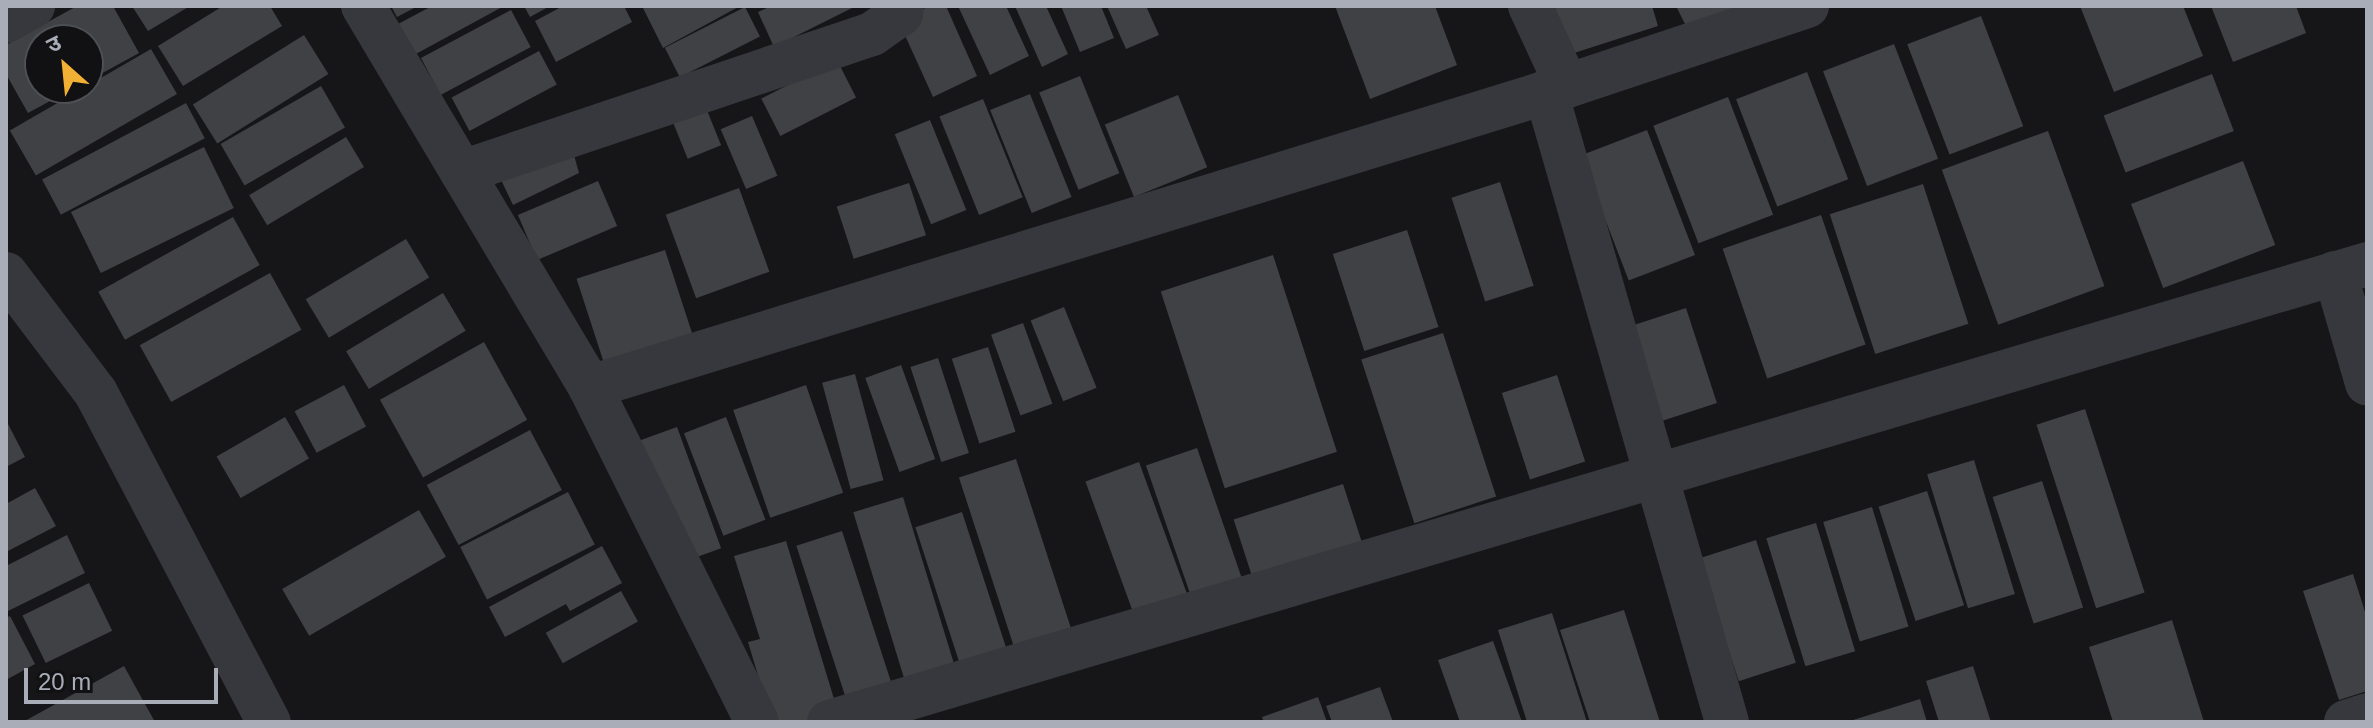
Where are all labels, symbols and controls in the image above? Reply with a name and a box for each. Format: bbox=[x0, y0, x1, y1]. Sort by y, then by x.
north arrow bbox=[24, 24, 104, 104]
text: उ bbox=[42, 30, 65, 58]
scale bar bbox=[28, 652, 222, 702]
text: 20 m bbox=[38, 668, 91, 695]

